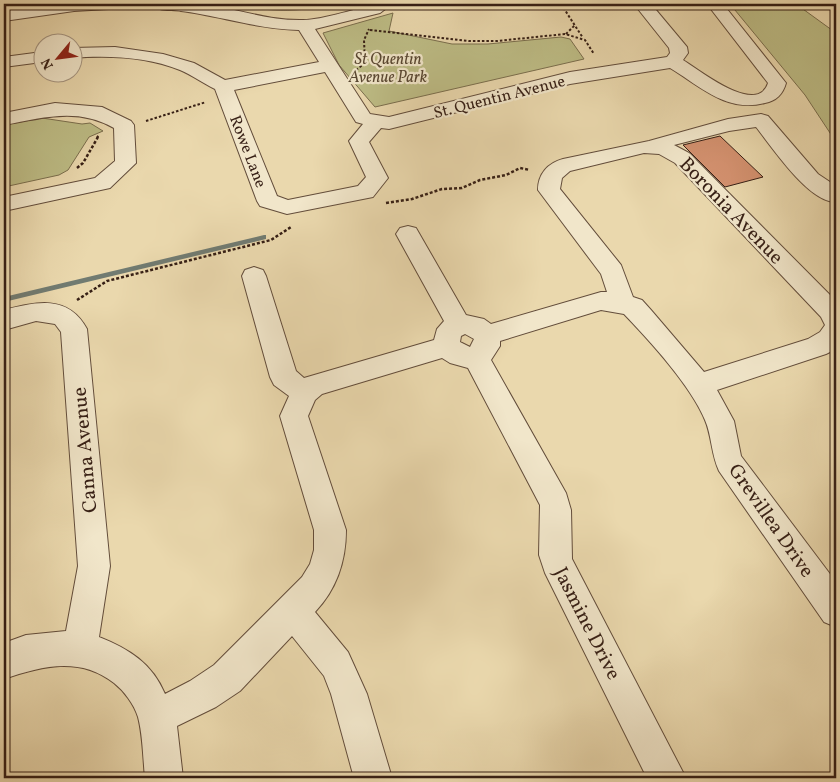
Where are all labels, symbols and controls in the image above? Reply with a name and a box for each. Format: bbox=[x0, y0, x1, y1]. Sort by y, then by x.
north arrow bbox=[32, 32, 82, 82]
park label: St Quentin Avenue Park bbox=[348, 49, 428, 89]
text: N bbox=[37, 55, 59, 73]
street label: St. Quentin Avenue bbox=[431, 71, 568, 125]
street label: Rowe Lane bbox=[223, 112, 271, 191]
street label: Boronia Avenue bbox=[672, 152, 789, 271]
street label: Canna Avenue bbox=[67, 386, 105, 514]
street label: Grevillea Drive bbox=[721, 459, 820, 584]
street label: Jasmine Drive bbox=[546, 563, 627, 685]

